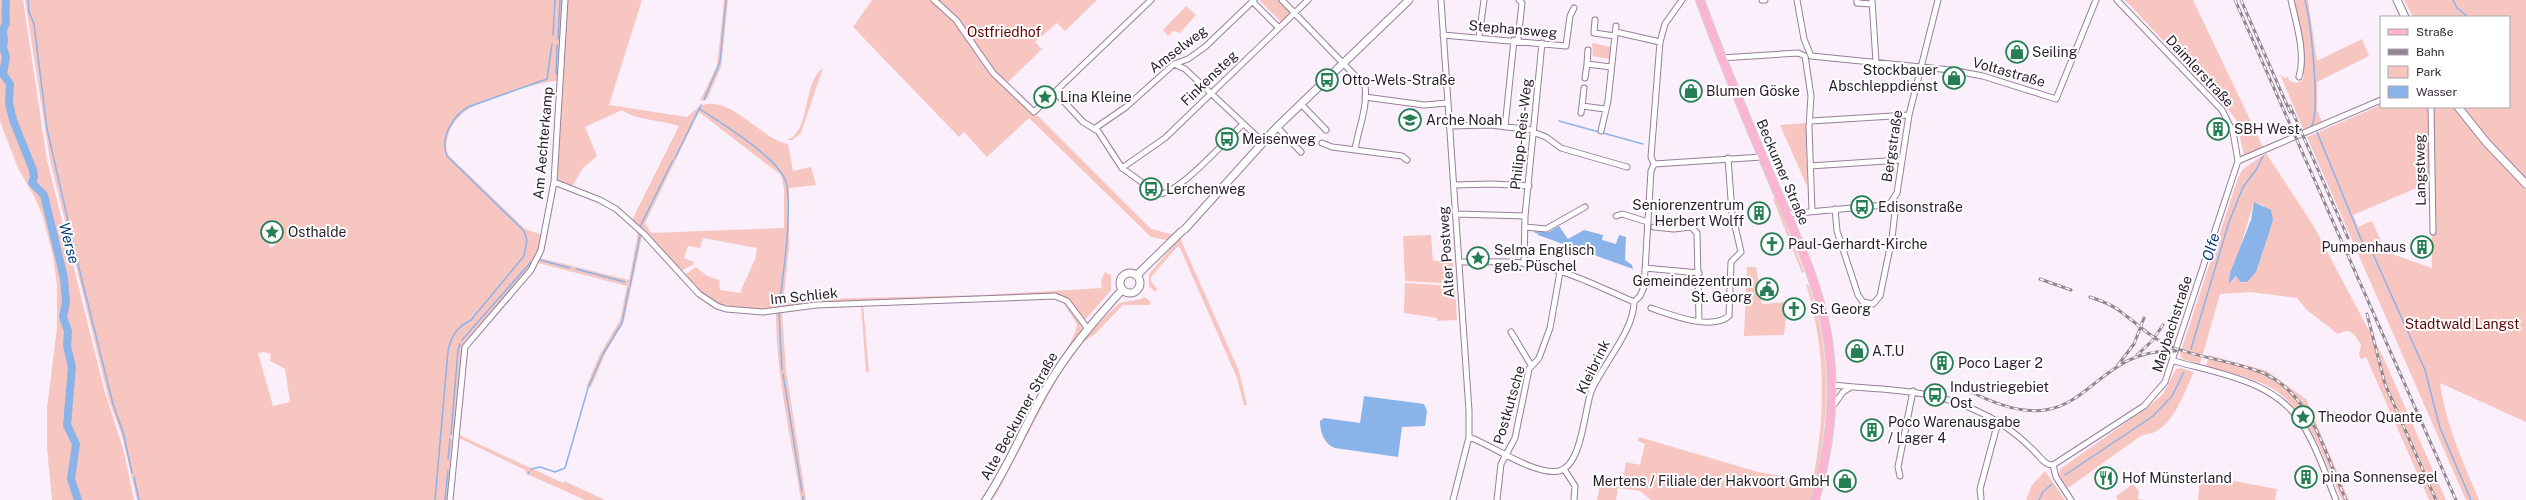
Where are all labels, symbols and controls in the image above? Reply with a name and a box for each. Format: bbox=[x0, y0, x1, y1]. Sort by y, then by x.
legend bbox=[2380, 16, 2510, 108]
street label: Stephansweg bbox=[1468, 17, 1558, 41]
street label: Amselweg bbox=[1146, 22, 1210, 76]
park label: Ostfriedhof bbox=[967, 24, 1042, 40]
text: Straße bbox=[2416, 25, 2454, 39]
street label: Daimlerstraße bbox=[2163, 32, 2237, 110]
shop icon: Seiling bbox=[2004, 39, 2030, 65]
place label: Seiling bbox=[2032, 44, 2078, 60]
text: Bahn bbox=[2416, 45, 2445, 59]
street label: Finkensteg bbox=[1177, 47, 1241, 109]
street label: Voltastraße bbox=[1971, 54, 2047, 90]
place label: Stockbauer Abschleppdienst bbox=[1828, 62, 1938, 94]
shop icon: Stockbauer Abschleppdienst bbox=[1941, 65, 1967, 91]
text: Park bbox=[2416, 65, 2442, 79]
bus stop icon: Otto-Wels-Straße bbox=[1314, 67, 1340, 93]
place label: Otto-Wels-Straße bbox=[1342, 72, 1455, 88]
street label: Philipp-Reis-Weg bbox=[1507, 77, 1535, 191]
shop icon: Blumen Göske bbox=[1678, 78, 1704, 104]
place label: Blumen Göske bbox=[1706, 83, 1800, 99]
place icon: Lina Kleine bbox=[1032, 84, 1058, 110]
text: Wasser bbox=[2416, 85, 2457, 99]
street label: Am Aechterkamp bbox=[530, 86, 556, 200]
place label: Lina Kleine bbox=[1060, 89, 1132, 105]
school or university icon: Arche Noah bbox=[1397, 107, 1423, 133]
street label: Bergstraße bbox=[1878, 109, 1906, 183]
place label: Arche Noah bbox=[1426, 112, 1502, 128]
building icon: SBH West bbox=[2205, 116, 2231, 142]
street label: Beckumer Straße bbox=[1753, 117, 1813, 227]
place label: SBH West bbox=[2234, 121, 2300, 137]
bus stop icon: Meisenweg bbox=[1214, 126, 1240, 152]
place label: Meisenweg bbox=[1242, 131, 1316, 147]
street label: Langstweg bbox=[2411, 134, 2429, 206]
bus stop icon: Lerchenweg bbox=[1138, 176, 1164, 202]
place label: Lerchenweg bbox=[1166, 181, 1246, 197]
bus stop icon: Edisonstraße bbox=[1849, 194, 1875, 220]
place label: Seniorenzentrum Herbert Wolff bbox=[1632, 197, 1744, 229]
place label: Edisonstraße bbox=[1878, 199, 1963, 215]
building icon: Seniorenzentrum Herbert Wolff bbox=[1746, 200, 1772, 226]
street label: Alter Postweg bbox=[1435, 205, 1457, 299]
place icon: Osthalde bbox=[259, 219, 285, 245]
water label: Werse bbox=[56, 220, 83, 265]
place label: Osthalde bbox=[288, 224, 347, 240]
church icon: Paul-Gerhardt-Kirche bbox=[1759, 231, 1785, 257]
water label: Olfe bbox=[2198, 231, 2223, 263]
building icon: Pumpenhaus bbox=[2409, 234, 2435, 260]
place label: Paul-Gerhardt-Kirche bbox=[1788, 236, 1928, 252]
place label: Pumpenhaus bbox=[2321, 239, 2406, 255]
place label: Selma Englisch geb. Püschel bbox=[1494, 242, 1594, 274]
place icon: Selma Englisch geb. Püschel bbox=[1465, 245, 1491, 271]
place label: Gemeindezentrum St. Georg bbox=[1632, 273, 1752, 305]
street label: Maybachstraße bbox=[2149, 274, 2195, 374]
public building icon: Gemeindezentrum St. Georg bbox=[1754, 276, 1780, 302]
street label: Im Schliek bbox=[769, 284, 839, 308]
church icon: St. Georg bbox=[1781, 296, 1807, 322]
place label: St. Georg bbox=[1810, 301, 1871, 317]
park label: Stadtwald Langst bbox=[2405, 316, 2519, 332]
street label: Kleibrink bbox=[1573, 337, 1613, 397]
shop icon: A.T.U bbox=[1844, 338, 1870, 364]
place label: A.T.U bbox=[1872, 343, 1904, 359]
street label: Alte Beckumer Straße bbox=[977, 349, 1061, 483]
building icon: Poco Lager 2 bbox=[1929, 350, 1955, 376]
place label: Poco Lager 2 bbox=[1958, 355, 2043, 371]
street label: Postkutsche bbox=[1490, 364, 1528, 446]
place label: Industriegebiet Ost bbox=[1950, 379, 2049, 411]
bus stop icon: Industriegebiet Ost bbox=[1922, 382, 1948, 408]
place icon: Theodor Quante bbox=[2290, 404, 2316, 430]
place label: Theodor Quante bbox=[2318, 409, 2423, 425]
place label: Poco Warenausgabe / Lager 4 bbox=[1888, 414, 2021, 446]
building icon: Poco Warenausgabe / Lager 4 bbox=[1859, 417, 1885, 443]
building icon: pina Sonnensegel bbox=[2293, 464, 2319, 490]
restaurant icon: Hof Münsterland bbox=[2093, 465, 2119, 491]
shop icon: Mertens / Filiale der Hakvoort GmbH bbox=[1832, 468, 1858, 494]
place label: pina Sonnensegel bbox=[2322, 469, 2438, 485]
place label: Hof Münsterland bbox=[2122, 470, 2232, 486]
place label: Mertens / Filiale der Hakvoort GmbH bbox=[1593, 473, 1830, 489]

